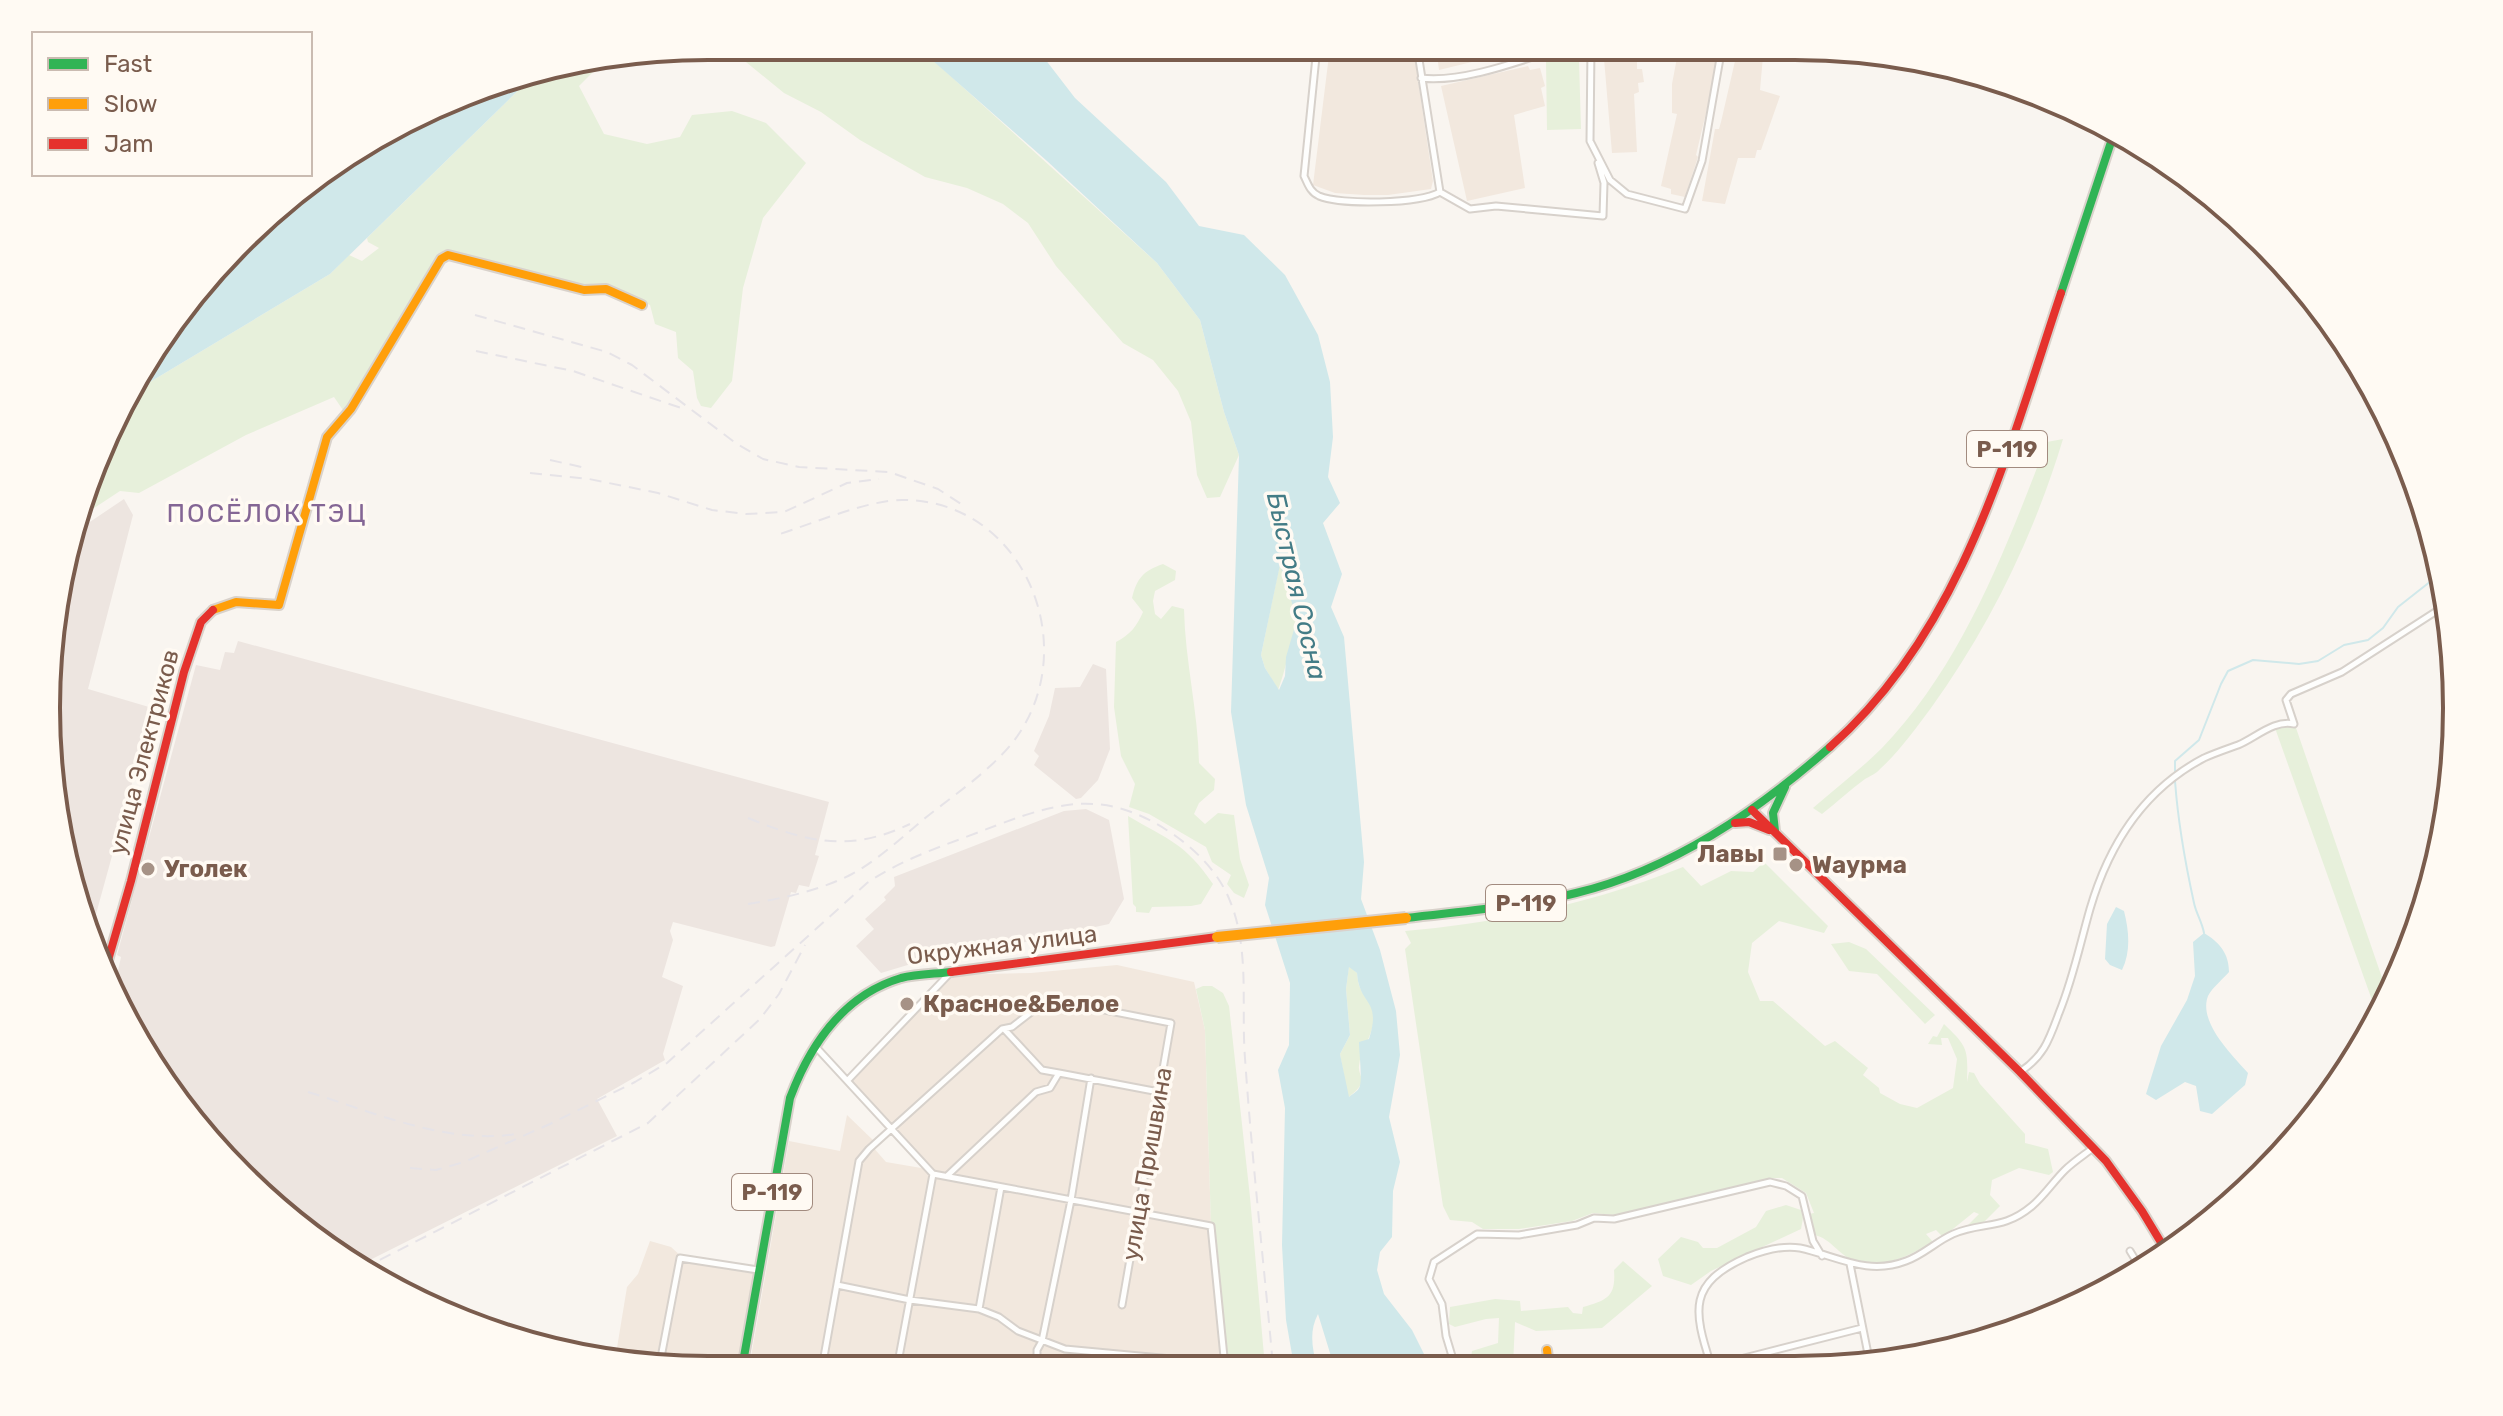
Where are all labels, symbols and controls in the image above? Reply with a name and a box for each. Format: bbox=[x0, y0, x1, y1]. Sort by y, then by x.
legend bbox=[32, 32, 312, 176]
text: Fast bbox=[104, 50, 152, 78]
text: Slow bbox=[104, 90, 157, 118]
text: Jam bbox=[104, 130, 154, 158]
road number: Р-119 bbox=[1967, 431, 2047, 467]
water label: Быстрая Сосна bbox=[1260, 489, 1333, 683]
district label: ПОСЁЛОК ТЭЦ bbox=[167, 498, 367, 529]
street label: улица Электриков bbox=[103, 647, 185, 857]
place label: Лавы bbox=[1697, 840, 1764, 868]
marker: Лавы bbox=[1771, 845, 1789, 863]
place label: Wаурма bbox=[1812, 851, 1907, 879]
place label: Уголек bbox=[164, 855, 248, 883]
marker: Wаурма bbox=[1787, 856, 1805, 874]
marker: Уголек bbox=[139, 860, 157, 878]
road number: Р-119 bbox=[1486, 885, 1566, 921]
street label: Окружная улица bbox=[905, 919, 1099, 971]
place label: Красное&Белое bbox=[923, 990, 1119, 1018]
marker: Красное&Белое bbox=[898, 995, 916, 1013]
street label: улица Пришвина bbox=[1116, 1065, 1178, 1263]
road number: Р-119 bbox=[732, 1174, 812, 1210]

